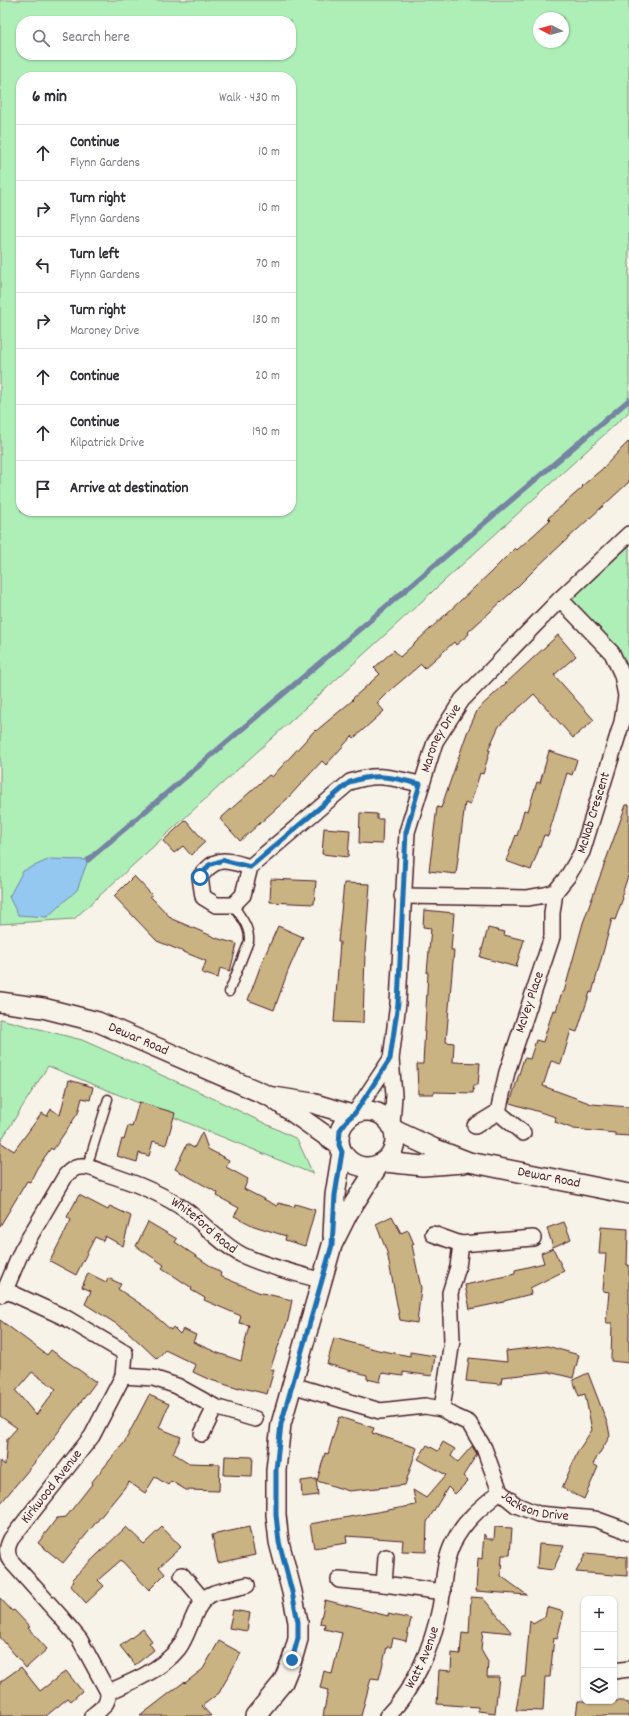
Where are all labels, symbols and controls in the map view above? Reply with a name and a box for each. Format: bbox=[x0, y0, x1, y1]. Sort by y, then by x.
north arrow bbox=[533, 12, 569, 48]
search box bbox=[16, 16, 296, 60]
icon: search bbox=[30, 27, 52, 49]
text: Search here bbox=[62, 27, 130, 49]
text: 6 min bbox=[32, 86, 67, 110]
text: Walk · 430 m bbox=[219, 89, 280, 108]
text: Continue bbox=[70, 132, 119, 154]
icon: ahead bbox=[32, 142, 54, 164]
text: 10 m bbox=[258, 143, 280, 162]
text: Flynn Gardens bbox=[70, 154, 140, 173]
text: Turn right bbox=[70, 188, 126, 210]
icon: right bbox=[32, 198, 54, 220]
text: 10 m bbox=[258, 199, 280, 218]
text: Flynn Gardens bbox=[70, 210, 140, 229]
text: Turn left bbox=[70, 244, 119, 266]
icon: left bbox=[32, 254, 54, 276]
text: 70 m bbox=[256, 255, 280, 274]
text: Flynn Gardens bbox=[70, 266, 140, 285]
text: Turn right bbox=[70, 300, 126, 322]
icon: right bbox=[32, 310, 54, 332]
text: 130 m bbox=[252, 311, 280, 330]
text: Maroney Drive bbox=[70, 322, 139, 341]
icon: ahead bbox=[32, 366, 54, 388]
text: Continue bbox=[70, 366, 119, 388]
text: 20 m bbox=[255, 367, 280, 386]
text: Continue bbox=[70, 412, 119, 434]
icon: ahead bbox=[32, 422, 54, 444]
text: 190 m bbox=[252, 423, 280, 442]
text: Kilpatrick Drive bbox=[70, 434, 144, 453]
icon: arrive bbox=[32, 478, 54, 500]
text: Arrive at destination bbox=[70, 478, 188, 500]
street label: Maroney Drive bbox=[416, 700, 467, 775]
street label: McNab Crescent bbox=[572, 770, 616, 856]
route start bbox=[191, 868, 209, 886]
street label: McVey Place bbox=[511, 969, 550, 1036]
street label: Dewar Road bbox=[105, 1018, 171, 1061]
street label: Dewar Road bbox=[516, 1162, 582, 1194]
street label: Whiteford Road bbox=[167, 1193, 241, 1259]
street label: Kirkwood Avenue bbox=[17, 1446, 87, 1528]
street label: Jackson Drive bbox=[496, 1486, 570, 1527]
map controls bbox=[581, 1596, 617, 1704]
button: + bbox=[581, 1596, 617, 1632]
street label: Watt Avenue bbox=[401, 1624, 445, 1693]
button: − bbox=[581, 1632, 617, 1668]
route end bbox=[283, 1651, 301, 1669]
button: layers bbox=[581, 1668, 617, 1704]

